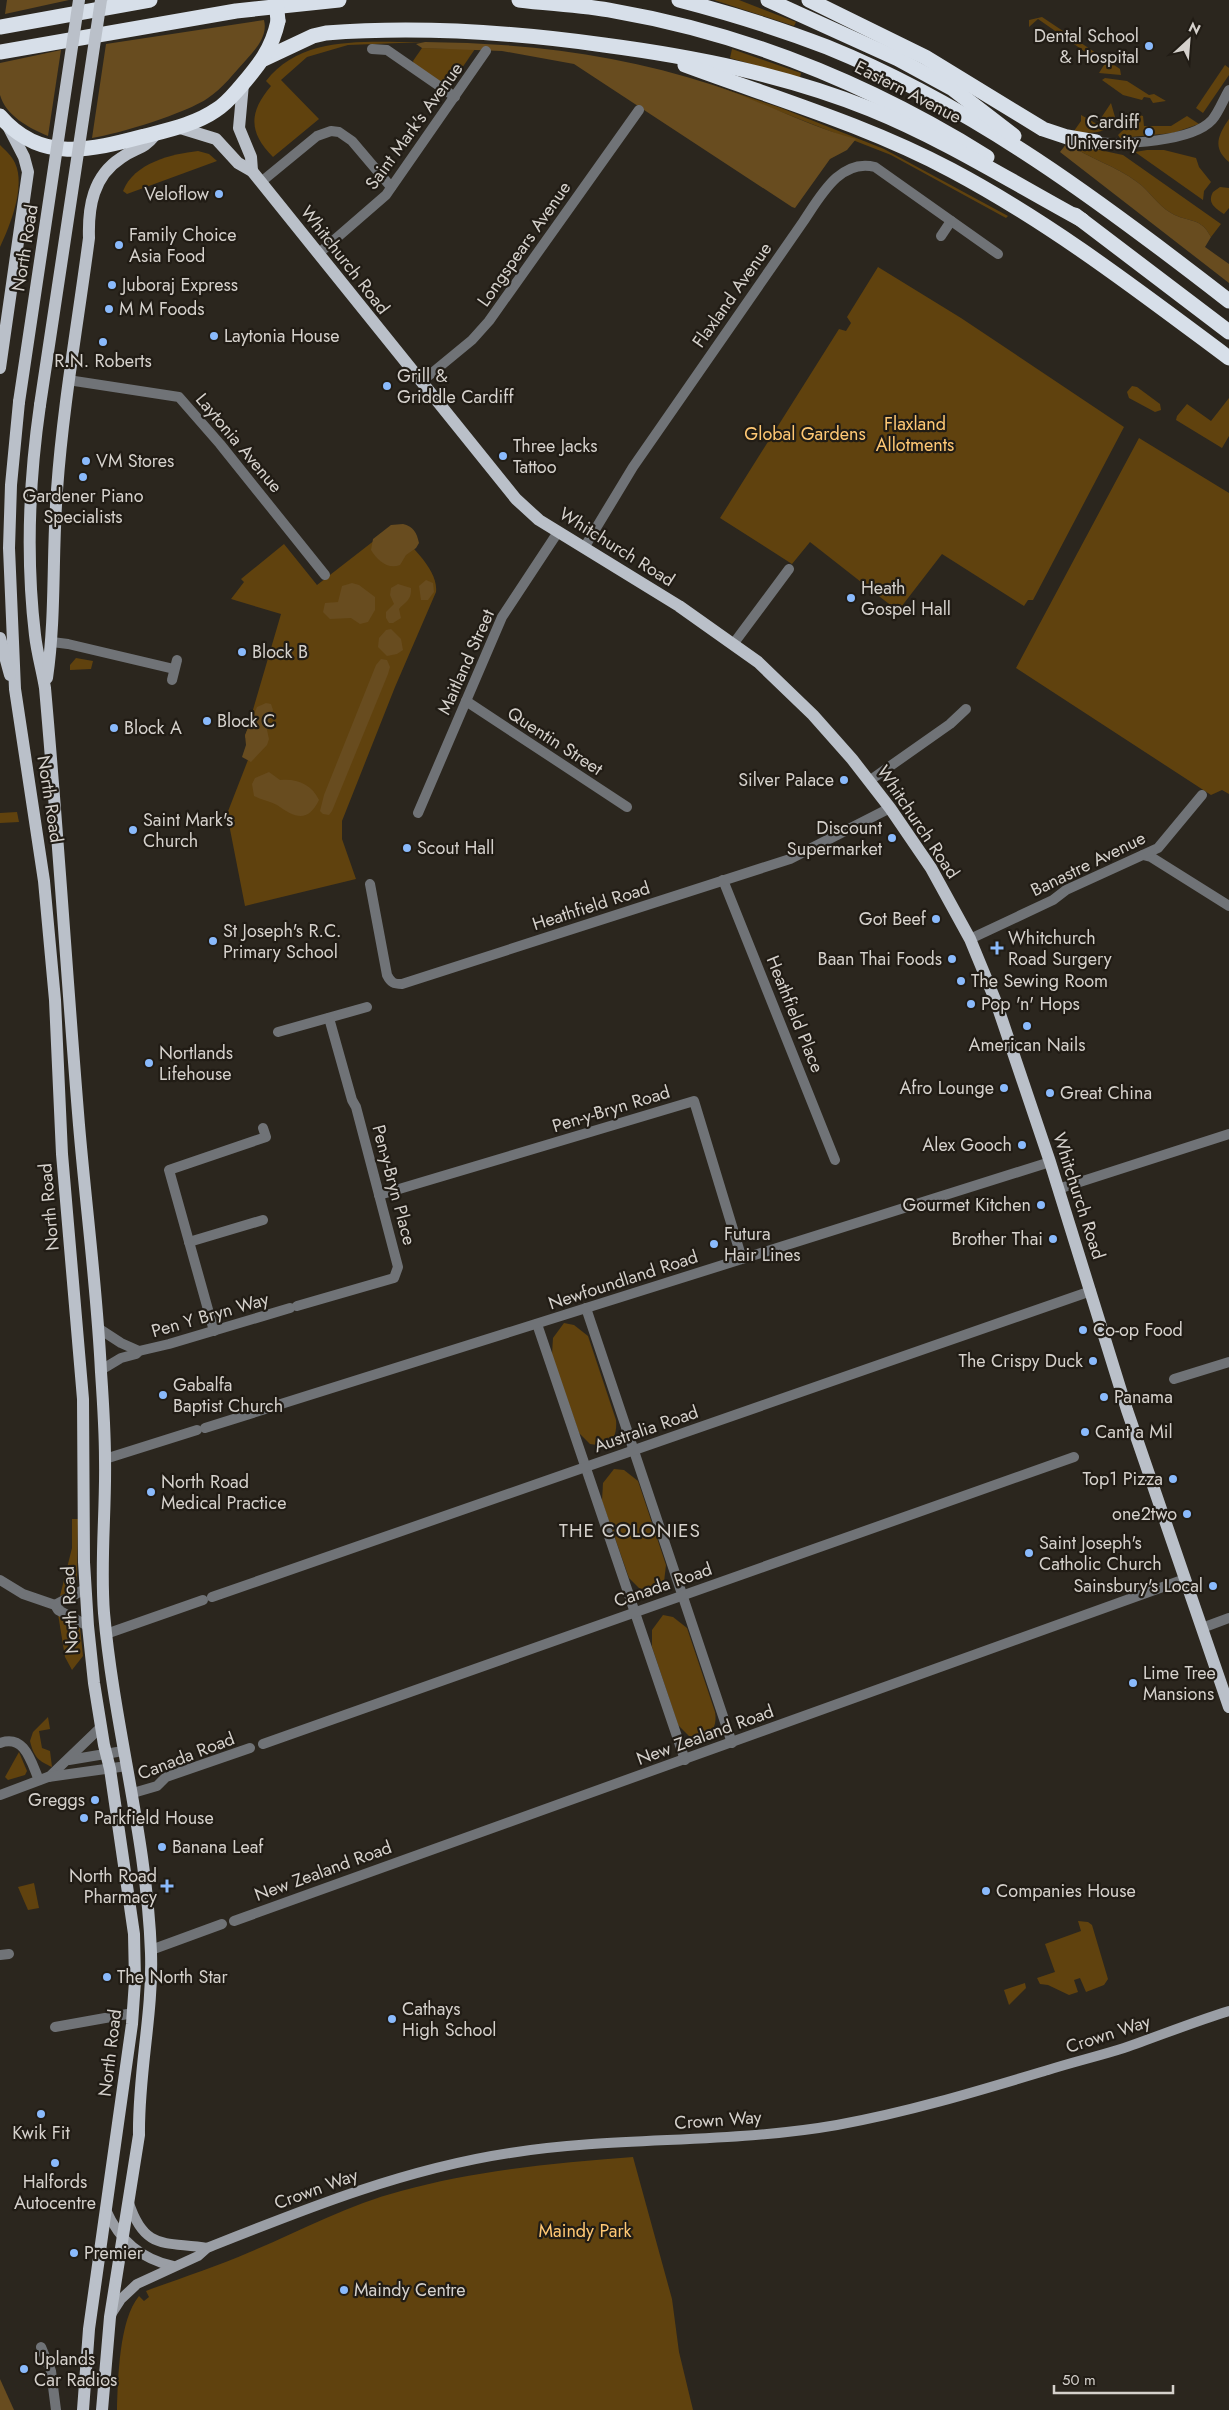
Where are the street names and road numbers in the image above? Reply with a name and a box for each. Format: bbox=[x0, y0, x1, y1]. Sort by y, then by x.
street label: Eastern Avenue bbox=[850, 54, 966, 130]
street label: Saint Mark's Avenue bbox=[359, 57, 469, 195]
street label: Longspears Avenue bbox=[471, 176, 577, 312]
street label: Whitchurch Road bbox=[294, 200, 396, 320]
street label: North Road bbox=[5, 203, 45, 293]
street label: Flaxland Avenue bbox=[686, 237, 778, 353]
street label: Laytonia Avenue bbox=[190, 388, 288, 498]
street label: Whitchurch Road bbox=[554, 501, 680, 593]
street label: Maitland Street bbox=[431, 604, 501, 719]
street label: Quentin Street bbox=[502, 700, 608, 782]
street label: North Road bbox=[30, 754, 70, 844]
street label: Whitchurch Road bbox=[870, 760, 966, 884]
street label: Banastre Avenue bbox=[1026, 825, 1150, 903]
street label: Heathfield Road bbox=[529, 875, 653, 937]
street label: Heathfield Place bbox=[760, 952, 830, 1076]
street label: Pen-y-Bryn Road bbox=[549, 1079, 673, 1139]
street label: Pen-y-Bryn Place bbox=[365, 1122, 423, 1248]
street label: Whitchurch Road bbox=[1046, 1129, 1112, 1263]
street label: North Road bbox=[32, 1162, 66, 1252]
street label: Newfoundland Road bbox=[545, 1244, 701, 1316]
street label: Pen Y Bryn Way bbox=[148, 1286, 272, 1344]
street label: Australia Road bbox=[590, 1399, 702, 1459]
street label: Canada Road bbox=[610, 1556, 716, 1614]
street label: North Road bbox=[55, 1565, 85, 1655]
street label: New Zealand Road bbox=[633, 1698, 777, 1772]
street label: Canada Road bbox=[134, 1726, 238, 1786]
street label: New Zealand Road bbox=[251, 1834, 395, 1908]
street label: North Road bbox=[92, 2008, 128, 2098]
street label: Crown Way bbox=[1062, 2008, 1154, 2060]
street label: Crown Way bbox=[674, 2104, 763, 2136]
street label: Crown Way bbox=[270, 2162, 362, 2216]

